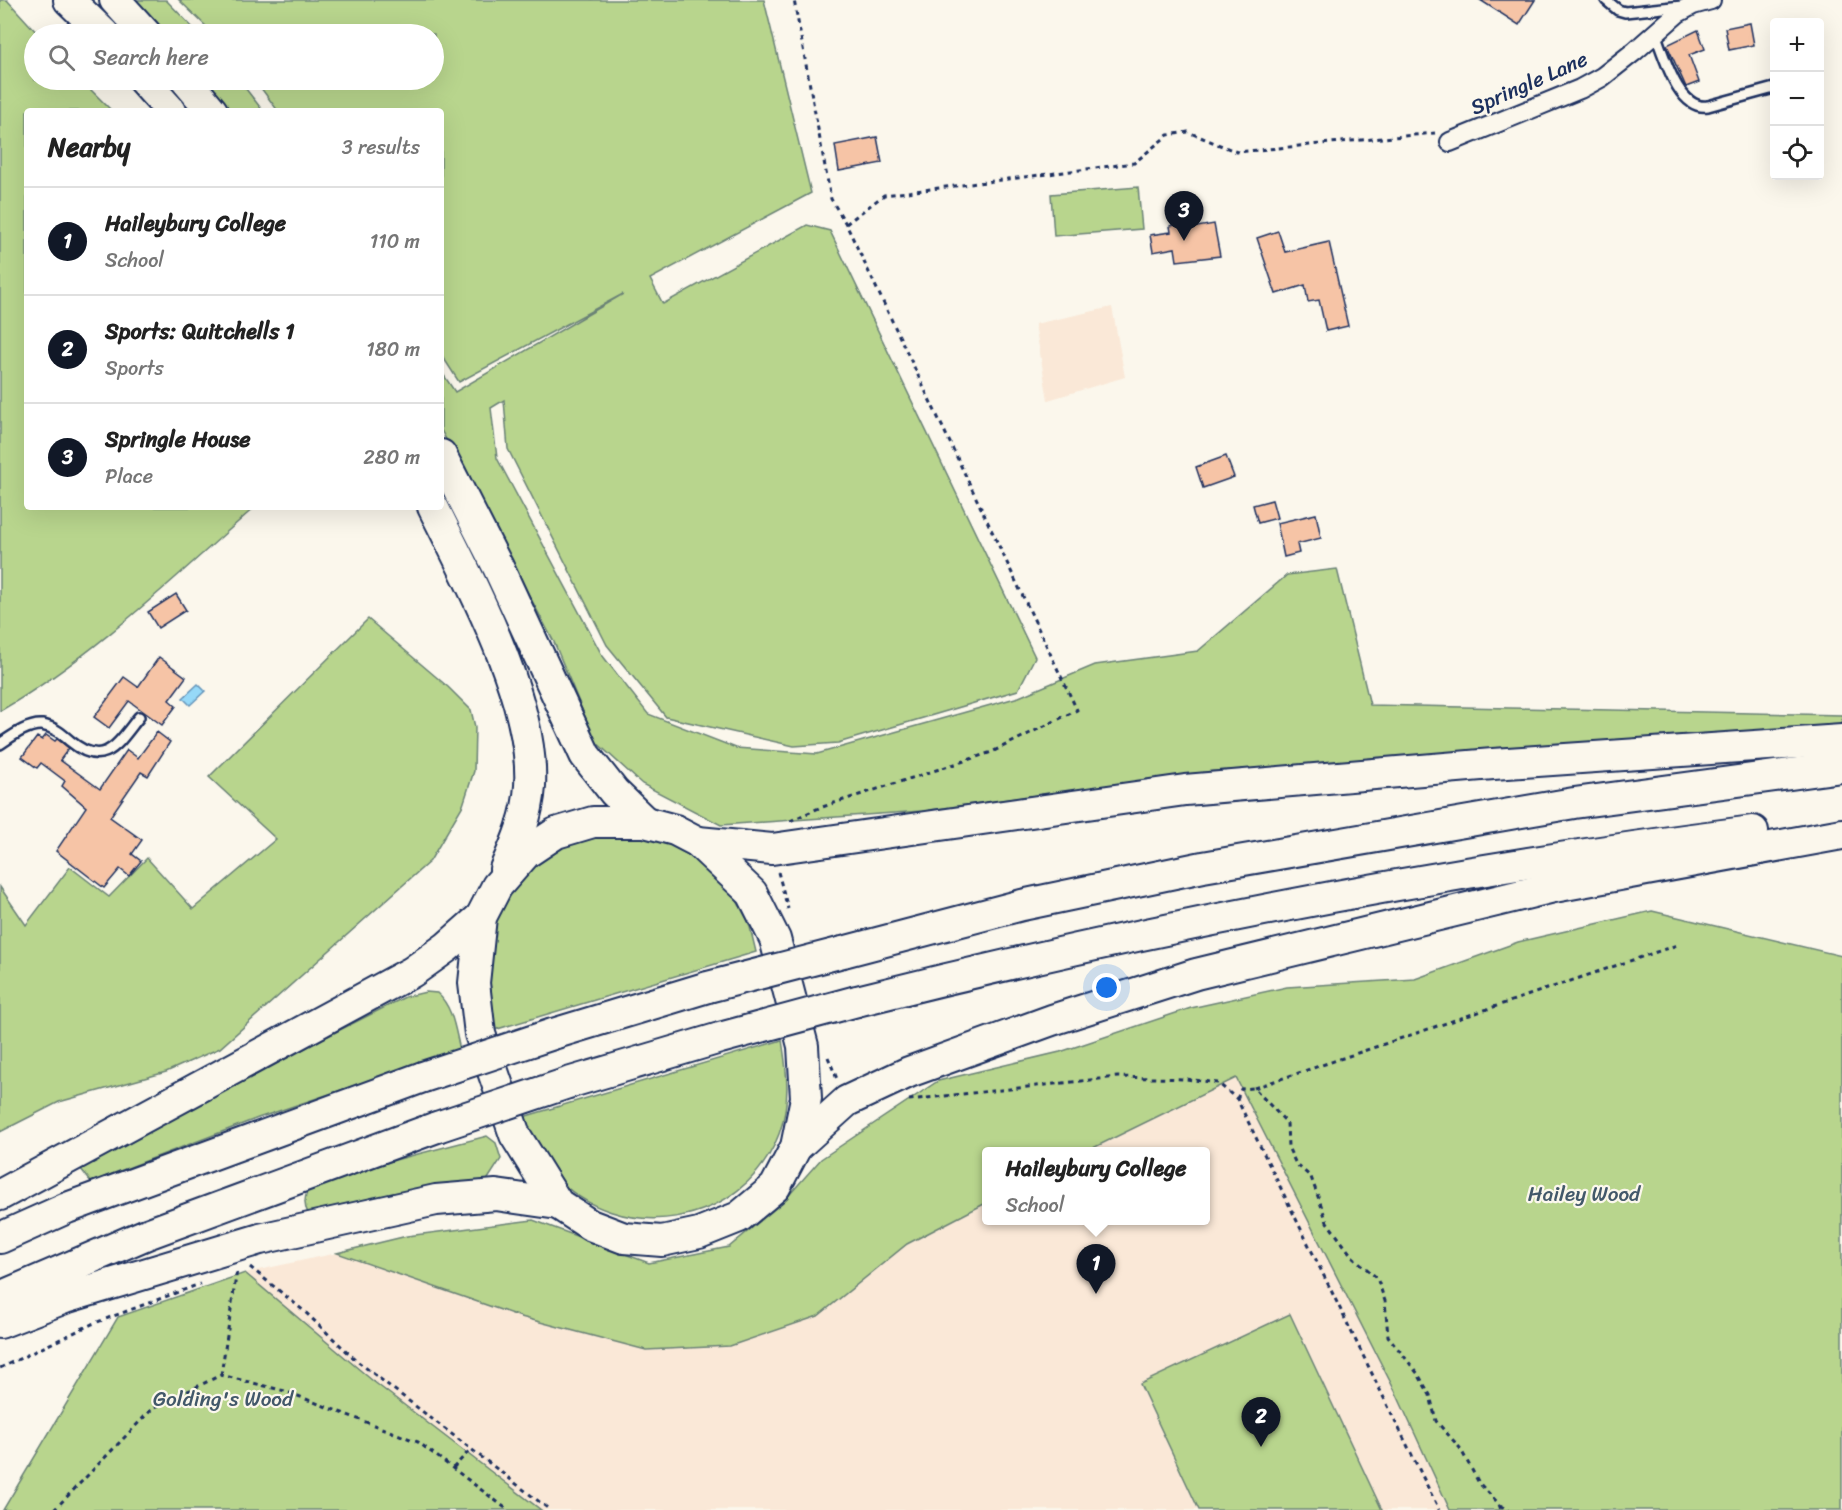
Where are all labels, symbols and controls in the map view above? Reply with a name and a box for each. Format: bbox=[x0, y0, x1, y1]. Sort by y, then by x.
map controls bbox=[1770, 18, 1824, 180]
button: + bbox=[1770, 18, 1824, 72]
search box bbox=[24, 24, 444, 90]
text: Search here bbox=[93, 38, 209, 77]
street label: Springle Lane bbox=[1464, 40, 1594, 126]
icon: search bbox=[45, 41, 78, 74]
button: − bbox=[1770, 72, 1824, 126]
text: Nearby bbox=[48, 124, 130, 170]
button: locate bbox=[1770, 126, 1824, 180]
text: 3 results bbox=[342, 130, 420, 165]
pin: 3 bbox=[1164, 192, 1204, 241]
text: Haileybury College bbox=[105, 204, 286, 243]
text: 1 bbox=[63, 224, 72, 259]
text: 110 m bbox=[370, 224, 420, 259]
text: School bbox=[105, 243, 164, 278]
text: Sports: Quitchells 1 bbox=[105, 312, 295, 351]
text: 2 bbox=[62, 332, 73, 367]
text: 180 m bbox=[366, 332, 420, 367]
text: Sports bbox=[105, 351, 164, 386]
text: Springle House bbox=[105, 420, 250, 459]
text: 3 bbox=[62, 440, 73, 475]
text: 280 m bbox=[363, 440, 420, 475]
text: Place bbox=[105, 459, 153, 494]
your location bbox=[1092, 973, 1121, 1002]
popup bbox=[982, 1147, 1210, 1225]
text: Haileybury College bbox=[1005, 1149, 1187, 1188]
park label: Hailey Wood bbox=[1528, 1175, 1642, 1213]
text: School bbox=[1005, 1188, 1064, 1223]
pin: 1 bbox=[1076, 1244, 1116, 1294]
park label: Golding's Wood bbox=[153, 1380, 295, 1418]
pin: 2 bbox=[1242, 1398, 1280, 1447]

